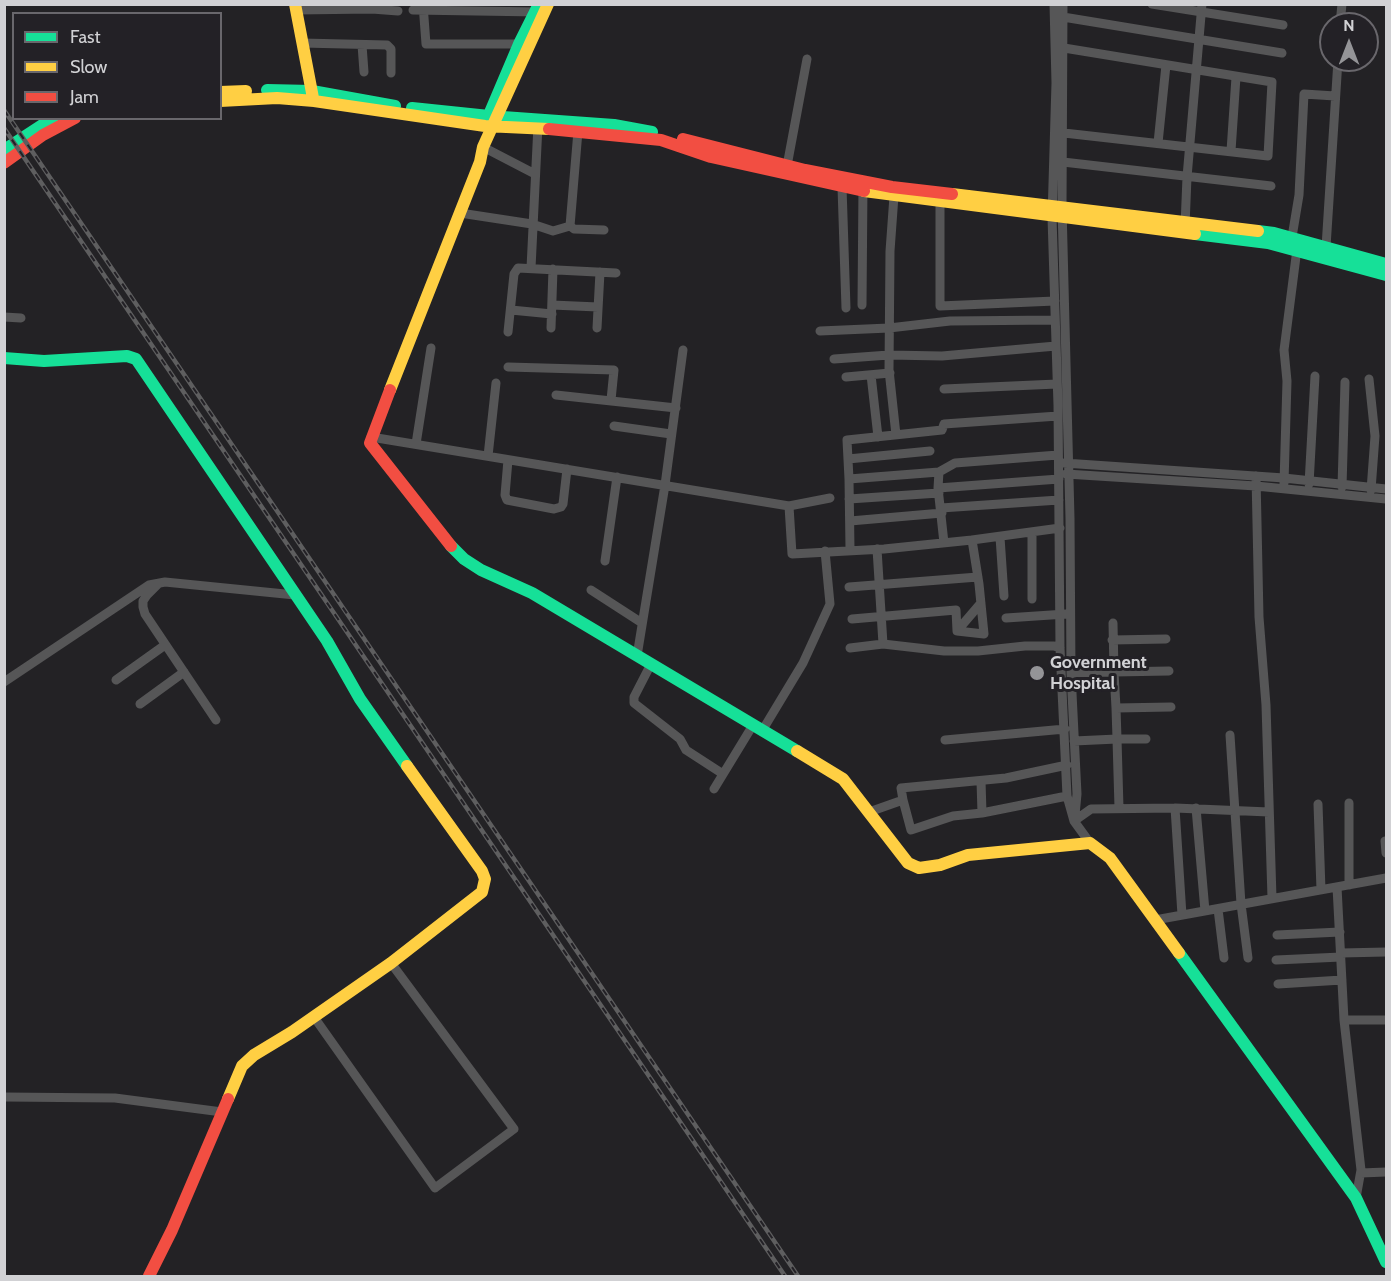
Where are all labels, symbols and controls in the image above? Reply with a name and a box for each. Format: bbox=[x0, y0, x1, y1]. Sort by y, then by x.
legend bbox=[12, 12, 222, 120]
north arrow bbox=[1319, 12, 1379, 72]
text: N bbox=[1343, 16, 1355, 35]
text: Fast bbox=[70, 26, 101, 48]
text: Slow bbox=[70, 56, 107, 78]
text: Jam bbox=[70, 86, 99, 108]
place label: Government Hospital bbox=[1050, 652, 1147, 694]
marker: Government Hospital bbox=[1028, 664, 1046, 682]

